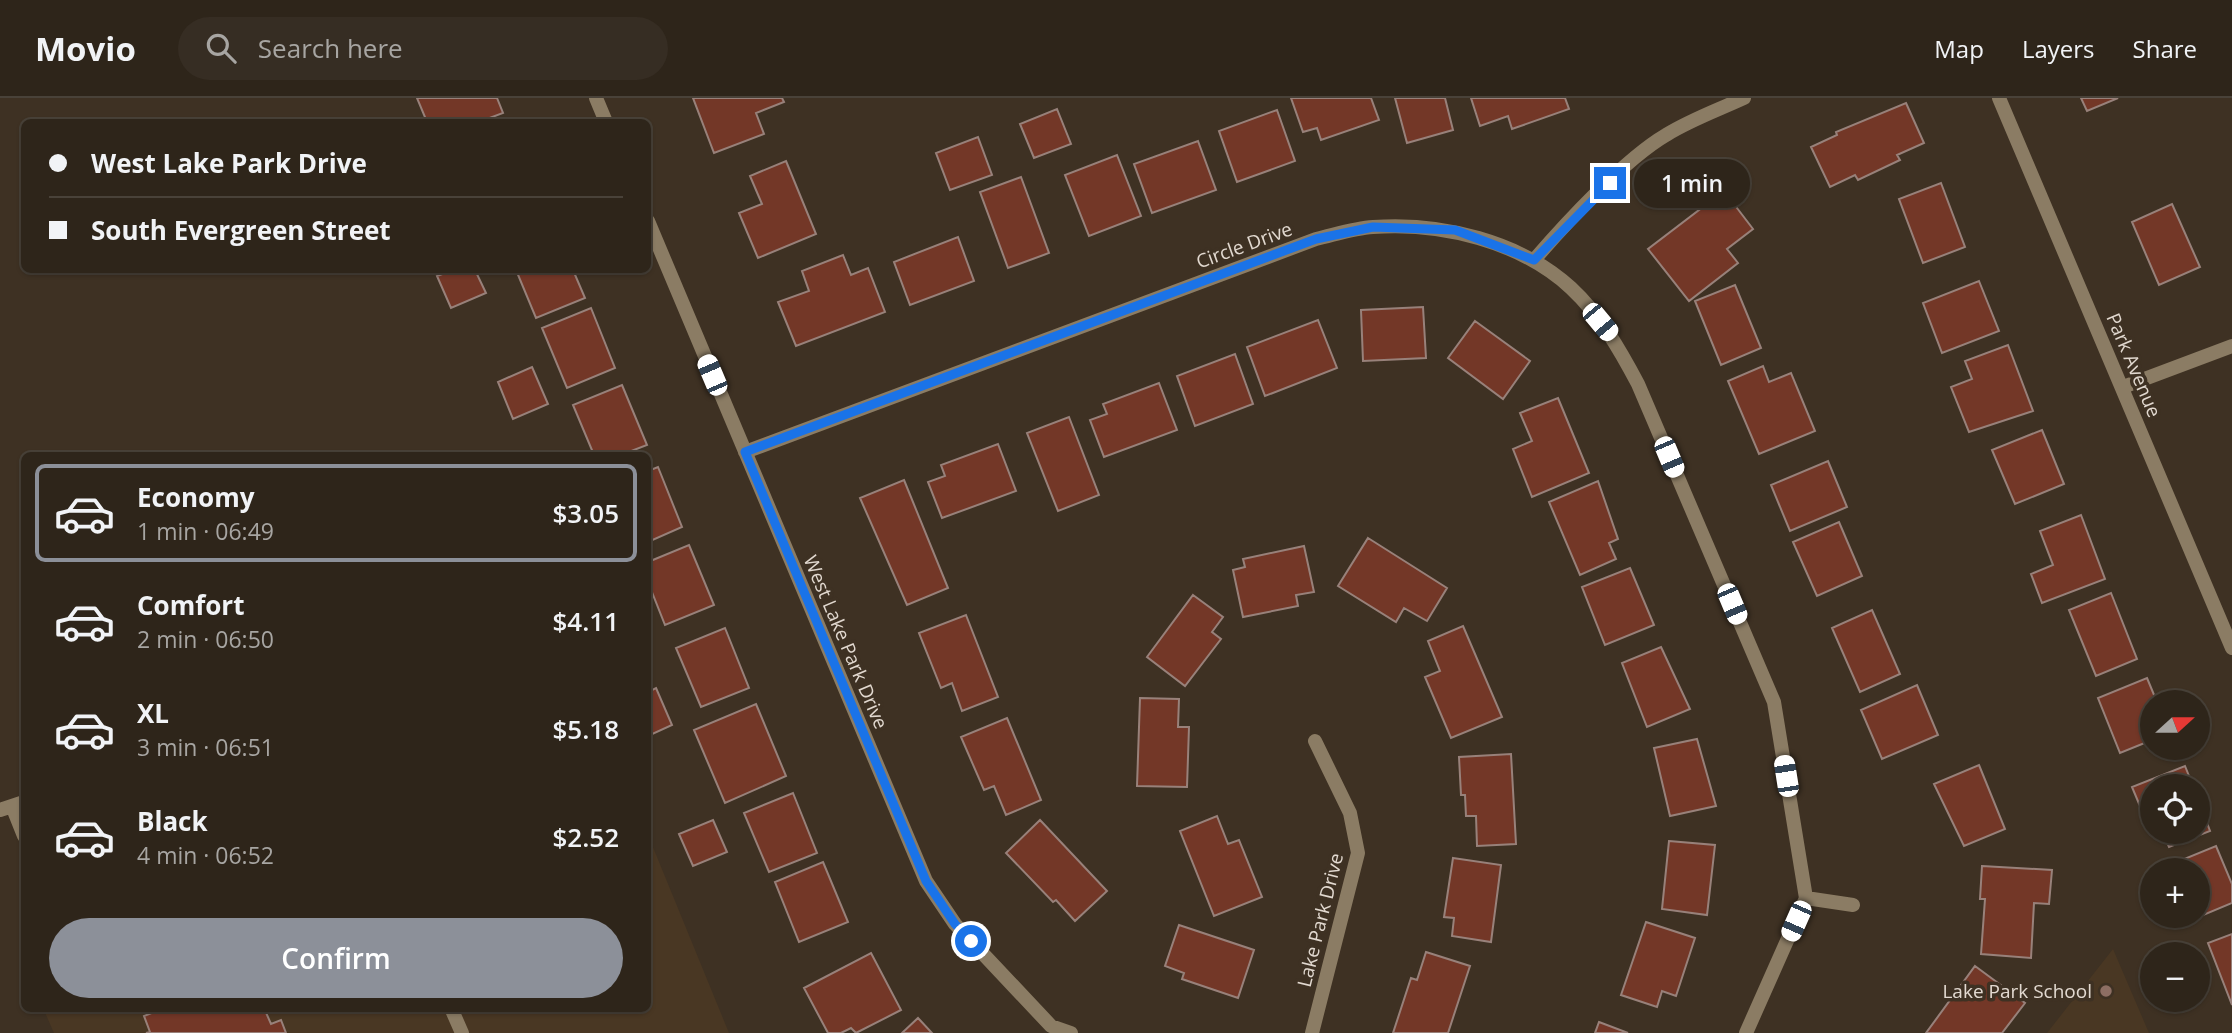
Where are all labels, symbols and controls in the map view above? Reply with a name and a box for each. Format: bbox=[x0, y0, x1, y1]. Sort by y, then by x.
search box bbox=[178, 17, 668, 80]
text: Movio bbox=[35, 26, 136, 71]
icon: search bbox=[202, 29, 240, 67]
text: Search here bbox=[258, 30, 403, 66]
text: Map bbox=[1934, 32, 1984, 65]
text: Layers bbox=[2022, 32, 2095, 65]
text: Share bbox=[2133, 32, 2197, 65]
text: West Lake Park Drive bbox=[91, 145, 367, 181]
callout: 1 min bbox=[1634, 158, 1750, 208]
route end bbox=[1594, 167, 1626, 199]
text: 1 min bbox=[1661, 167, 1723, 199]
text: South Evergreen Street bbox=[91, 212, 391, 248]
street label: Circle Drive bbox=[1192, 216, 1296, 274]
car bbox=[1579, 299, 1622, 345]
street label: Park Avenue bbox=[2100, 309, 2168, 421]
car bbox=[695, 352, 730, 398]
car bbox=[1652, 434, 1687, 480]
text: Economy bbox=[137, 479, 255, 515]
icon: car bbox=[53, 482, 116, 545]
text: $3.05 bbox=[552, 495, 619, 531]
text: 1 min · 06:49 bbox=[137, 515, 274, 547]
street label: West Lake Park Drive bbox=[798, 551, 894, 733]
car bbox=[1715, 581, 1750, 627]
text: Comfort bbox=[137, 587, 244, 623]
icon: car bbox=[53, 590, 116, 653]
text: $4.11 bbox=[552, 603, 619, 639]
text: 2 min · 06:50 bbox=[137, 623, 274, 655]
north arrow bbox=[2140, 690, 2210, 760]
map controls bbox=[2140, 690, 2210, 1012]
text: XL bbox=[137, 695, 169, 731]
icon: car bbox=[53, 698, 116, 761]
text: $5.18 bbox=[552, 711, 619, 747]
text: 3 min · 06:51 bbox=[137, 731, 274, 763]
car bbox=[1773, 754, 1800, 798]
button: locate bbox=[2140, 774, 2210, 844]
text: Black bbox=[137, 803, 208, 839]
icon: car bbox=[53, 806, 116, 869]
text: $2.52 bbox=[552, 819, 619, 855]
text: 4 min · 06:52 bbox=[137, 839, 274, 871]
street label: Lake Park Drive bbox=[1291, 850, 1349, 990]
button: + bbox=[2140, 858, 2210, 928]
car bbox=[1778, 898, 1815, 944]
button: Confirm bbox=[49, 918, 623, 998]
route start bbox=[955, 925, 987, 957]
button: − bbox=[2140, 942, 2210, 1012]
place label: Lake Park School bbox=[1942, 978, 2092, 1004]
marker: Lake Park School bbox=[2098, 983, 2114, 999]

